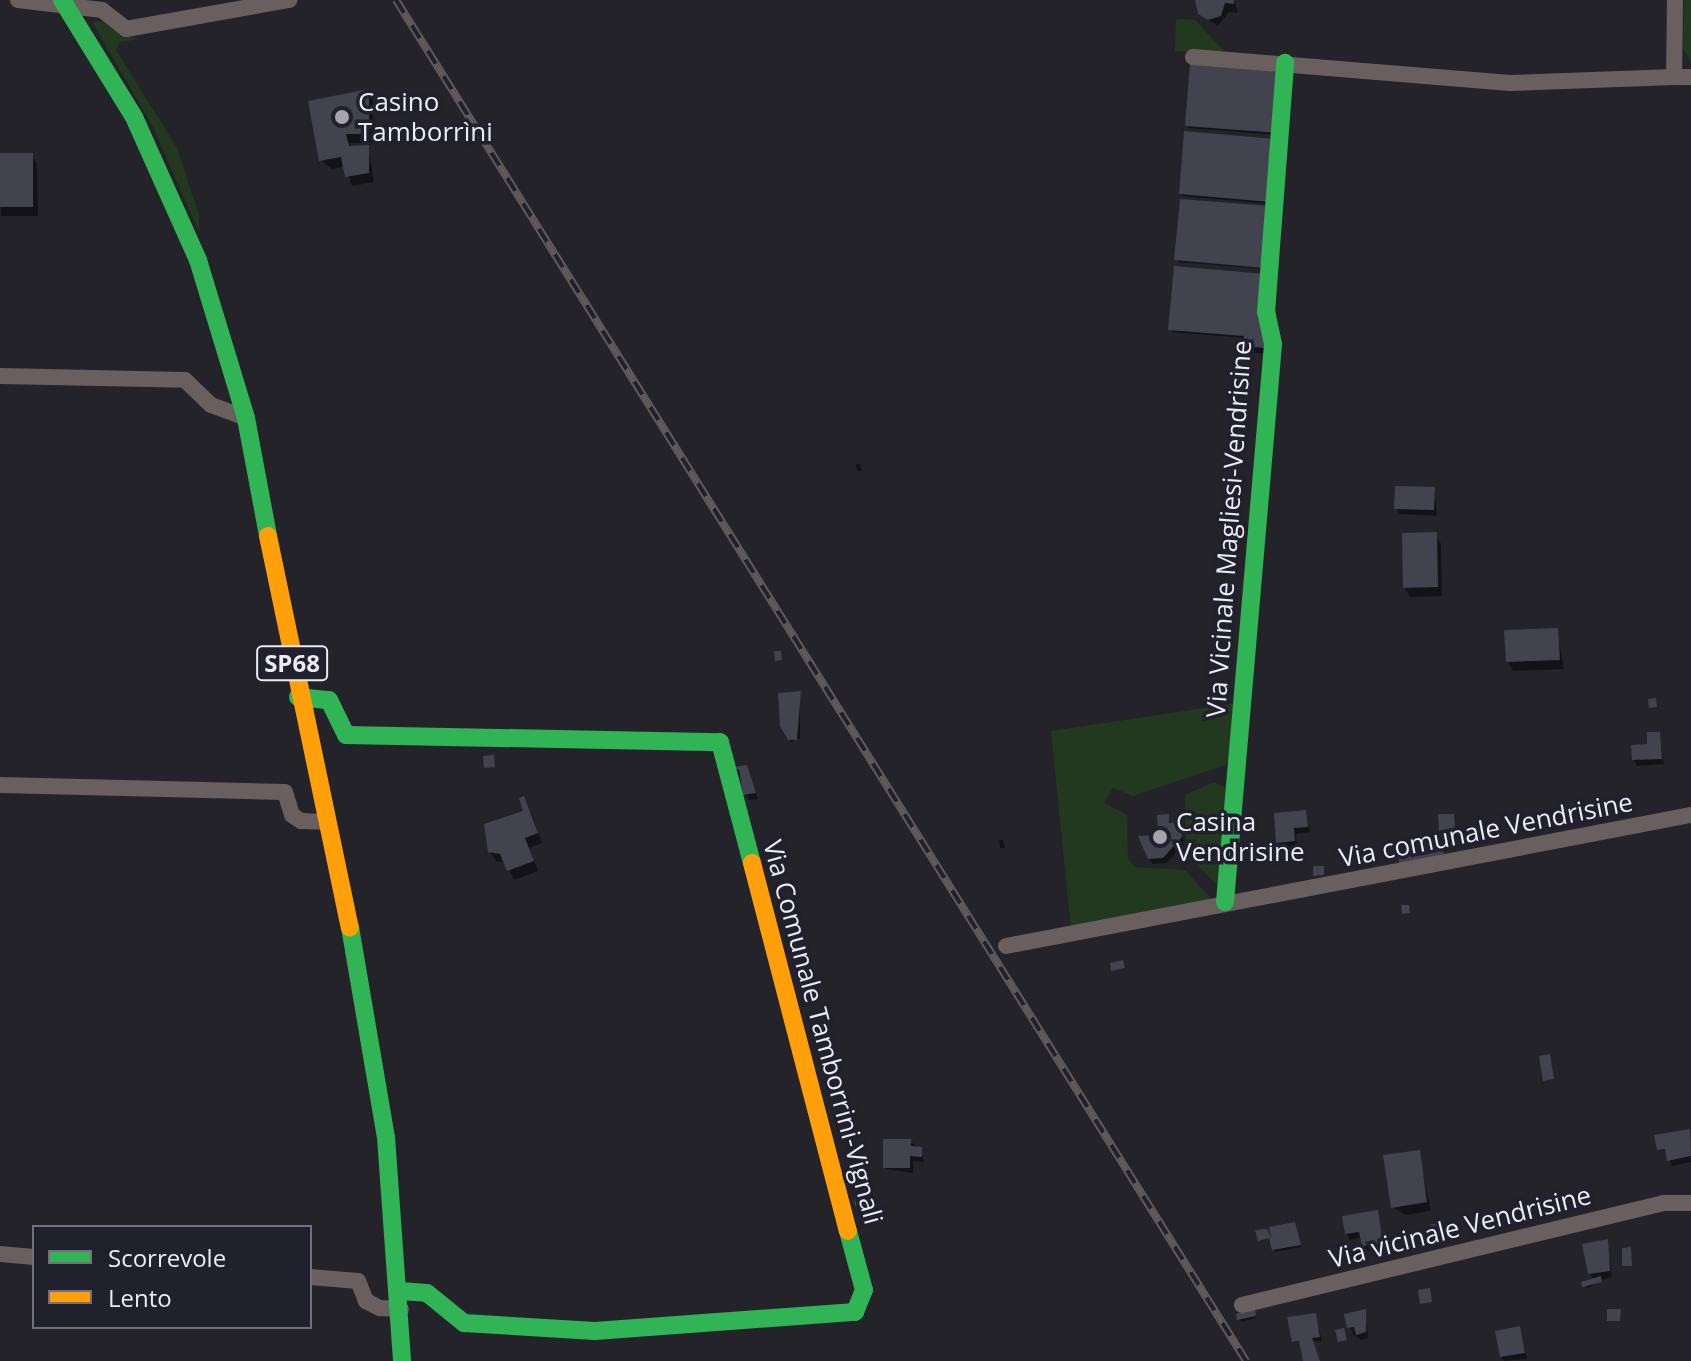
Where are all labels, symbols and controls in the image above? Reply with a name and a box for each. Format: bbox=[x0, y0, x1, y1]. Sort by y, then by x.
place label: Casino Tamborrìni bbox=[358, 86, 493, 148]
marker: Casino Tamborrìni bbox=[333, 108, 351, 126]
street label: Via Vicinale Magliesi-Vendrisine bbox=[1200, 339, 1258, 719]
road number: SP68 bbox=[256, 643, 328, 683]
street label: Via comunale Vendrisine bbox=[1337, 786, 1635, 874]
place label: Casina Vendrisine bbox=[1176, 806, 1305, 868]
marker: Casina Vendrisine bbox=[1151, 828, 1169, 846]
street label: Via Comunale Tamborrini-Vignali bbox=[757, 837, 889, 1227]
street label: Via vicinale Vendrisine bbox=[1326, 1179, 1594, 1275]
legend bbox=[32, 1225, 312, 1329]
text: Scorrevole bbox=[108, 1241, 226, 1274]
text: Lento bbox=[108, 1281, 172, 1314]

